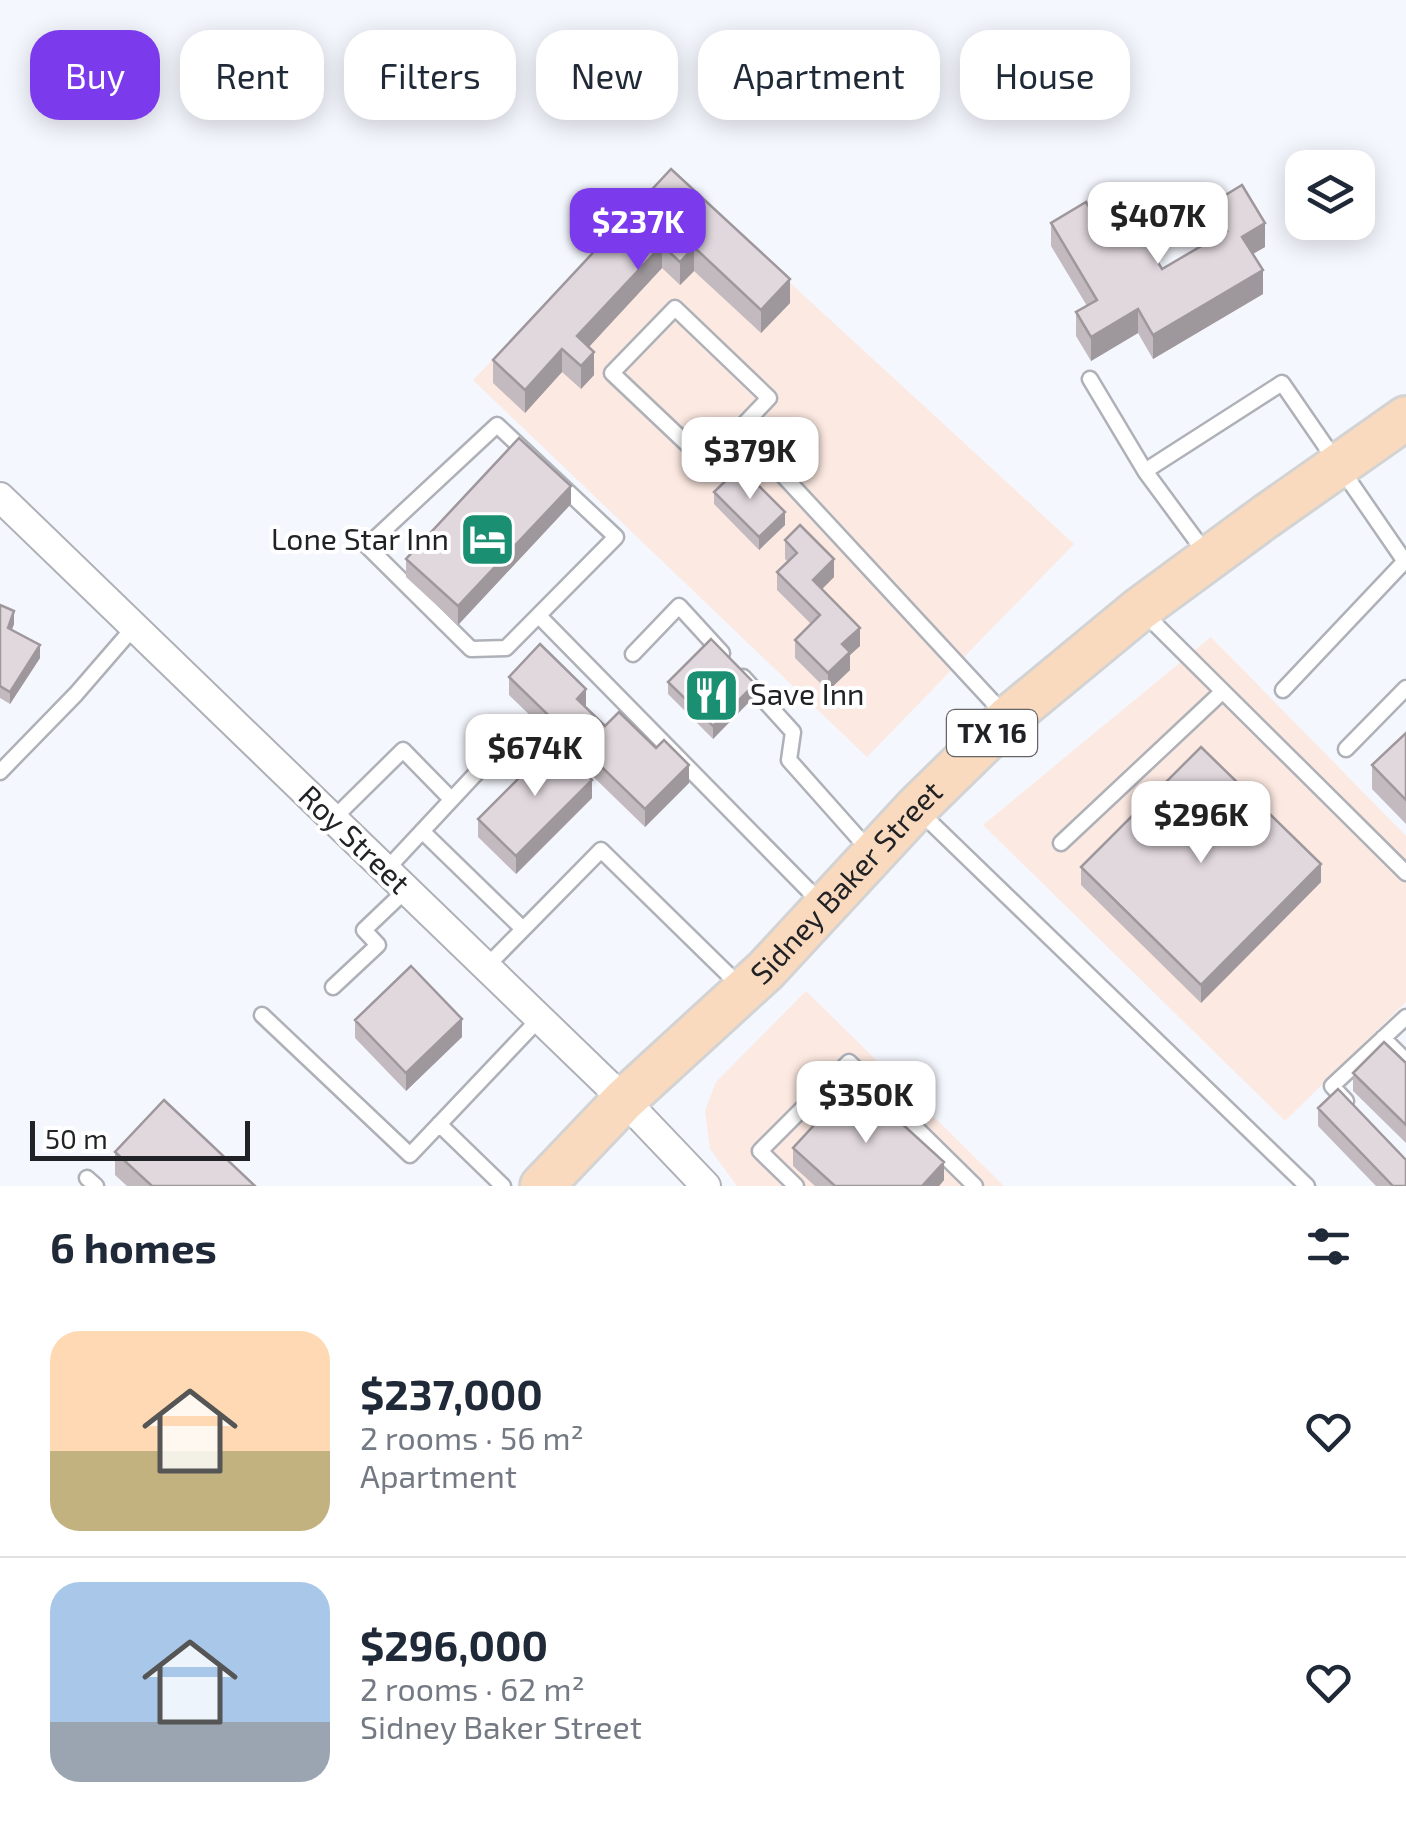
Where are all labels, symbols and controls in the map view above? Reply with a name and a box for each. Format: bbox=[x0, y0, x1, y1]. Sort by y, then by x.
chip: Buy bbox=[30, 30, 160, 120]
chip: Rent bbox=[180, 30, 324, 120]
chip: Filters bbox=[344, 30, 516, 120]
chip: New bbox=[536, 30, 678, 120]
chip: Apartment bbox=[698, 30, 940, 120]
chip: House bbox=[960, 30, 1130, 120]
map controls bbox=[1285, 150, 1375, 240]
button: layers bbox=[1285, 150, 1375, 240]
pin: $407K bbox=[1088, 182, 1228, 267]
pin: $237K bbox=[568, 188, 708, 273]
text: $407K bbox=[1110, 195, 1206, 233]
text: $237K bbox=[592, 201, 684, 239]
pin: $379K bbox=[680, 417, 820, 502]
text: $379K bbox=[704, 430, 796, 468]
hotel icon: Lone Star Inn bbox=[458, 510, 518, 570]
place label: Lone Star Inn bbox=[271, 520, 449, 556]
restaurant icon: Save Inn bbox=[681, 665, 741, 725]
place label: Save Inn bbox=[750, 675, 865, 711]
road number: TX 16 bbox=[947, 710, 1037, 756]
pin: $674K bbox=[465, 714, 605, 799]
text: $674K bbox=[487, 727, 583, 765]
street label: Sidney Baker Street bbox=[742, 773, 949, 991]
street label: Roy Street bbox=[292, 777, 418, 900]
pin: $296K bbox=[1131, 781, 1271, 866]
text: $296K bbox=[1153, 794, 1249, 832]
pin: $350K bbox=[796, 1061, 936, 1146]
text: $350K bbox=[819, 1074, 913, 1112]
scale bar bbox=[30, 1116, 250, 1160]
text: 50 m bbox=[45, 1121, 108, 1155]
icon: filters bbox=[1301, 1219, 1356, 1274]
text: 6 homes bbox=[50, 1221, 217, 1271]
text: $237,000 bbox=[360, 1368, 543, 1418]
icon: home bbox=[130, 1371, 250, 1491]
icon: heart bbox=[1301, 1404, 1356, 1459]
text: 2 rooms · 56 m² bbox=[360, 1418, 584, 1456]
text: Apartment bbox=[360, 1456, 517, 1494]
text: $296,000 bbox=[360, 1619, 548, 1669]
icon: home bbox=[130, 1622, 250, 1742]
icon: heart bbox=[1301, 1655, 1356, 1710]
text: 2 rooms · 62 m² bbox=[360, 1669, 585, 1707]
text: Sidney Baker Street bbox=[360, 1707, 642, 1745]

